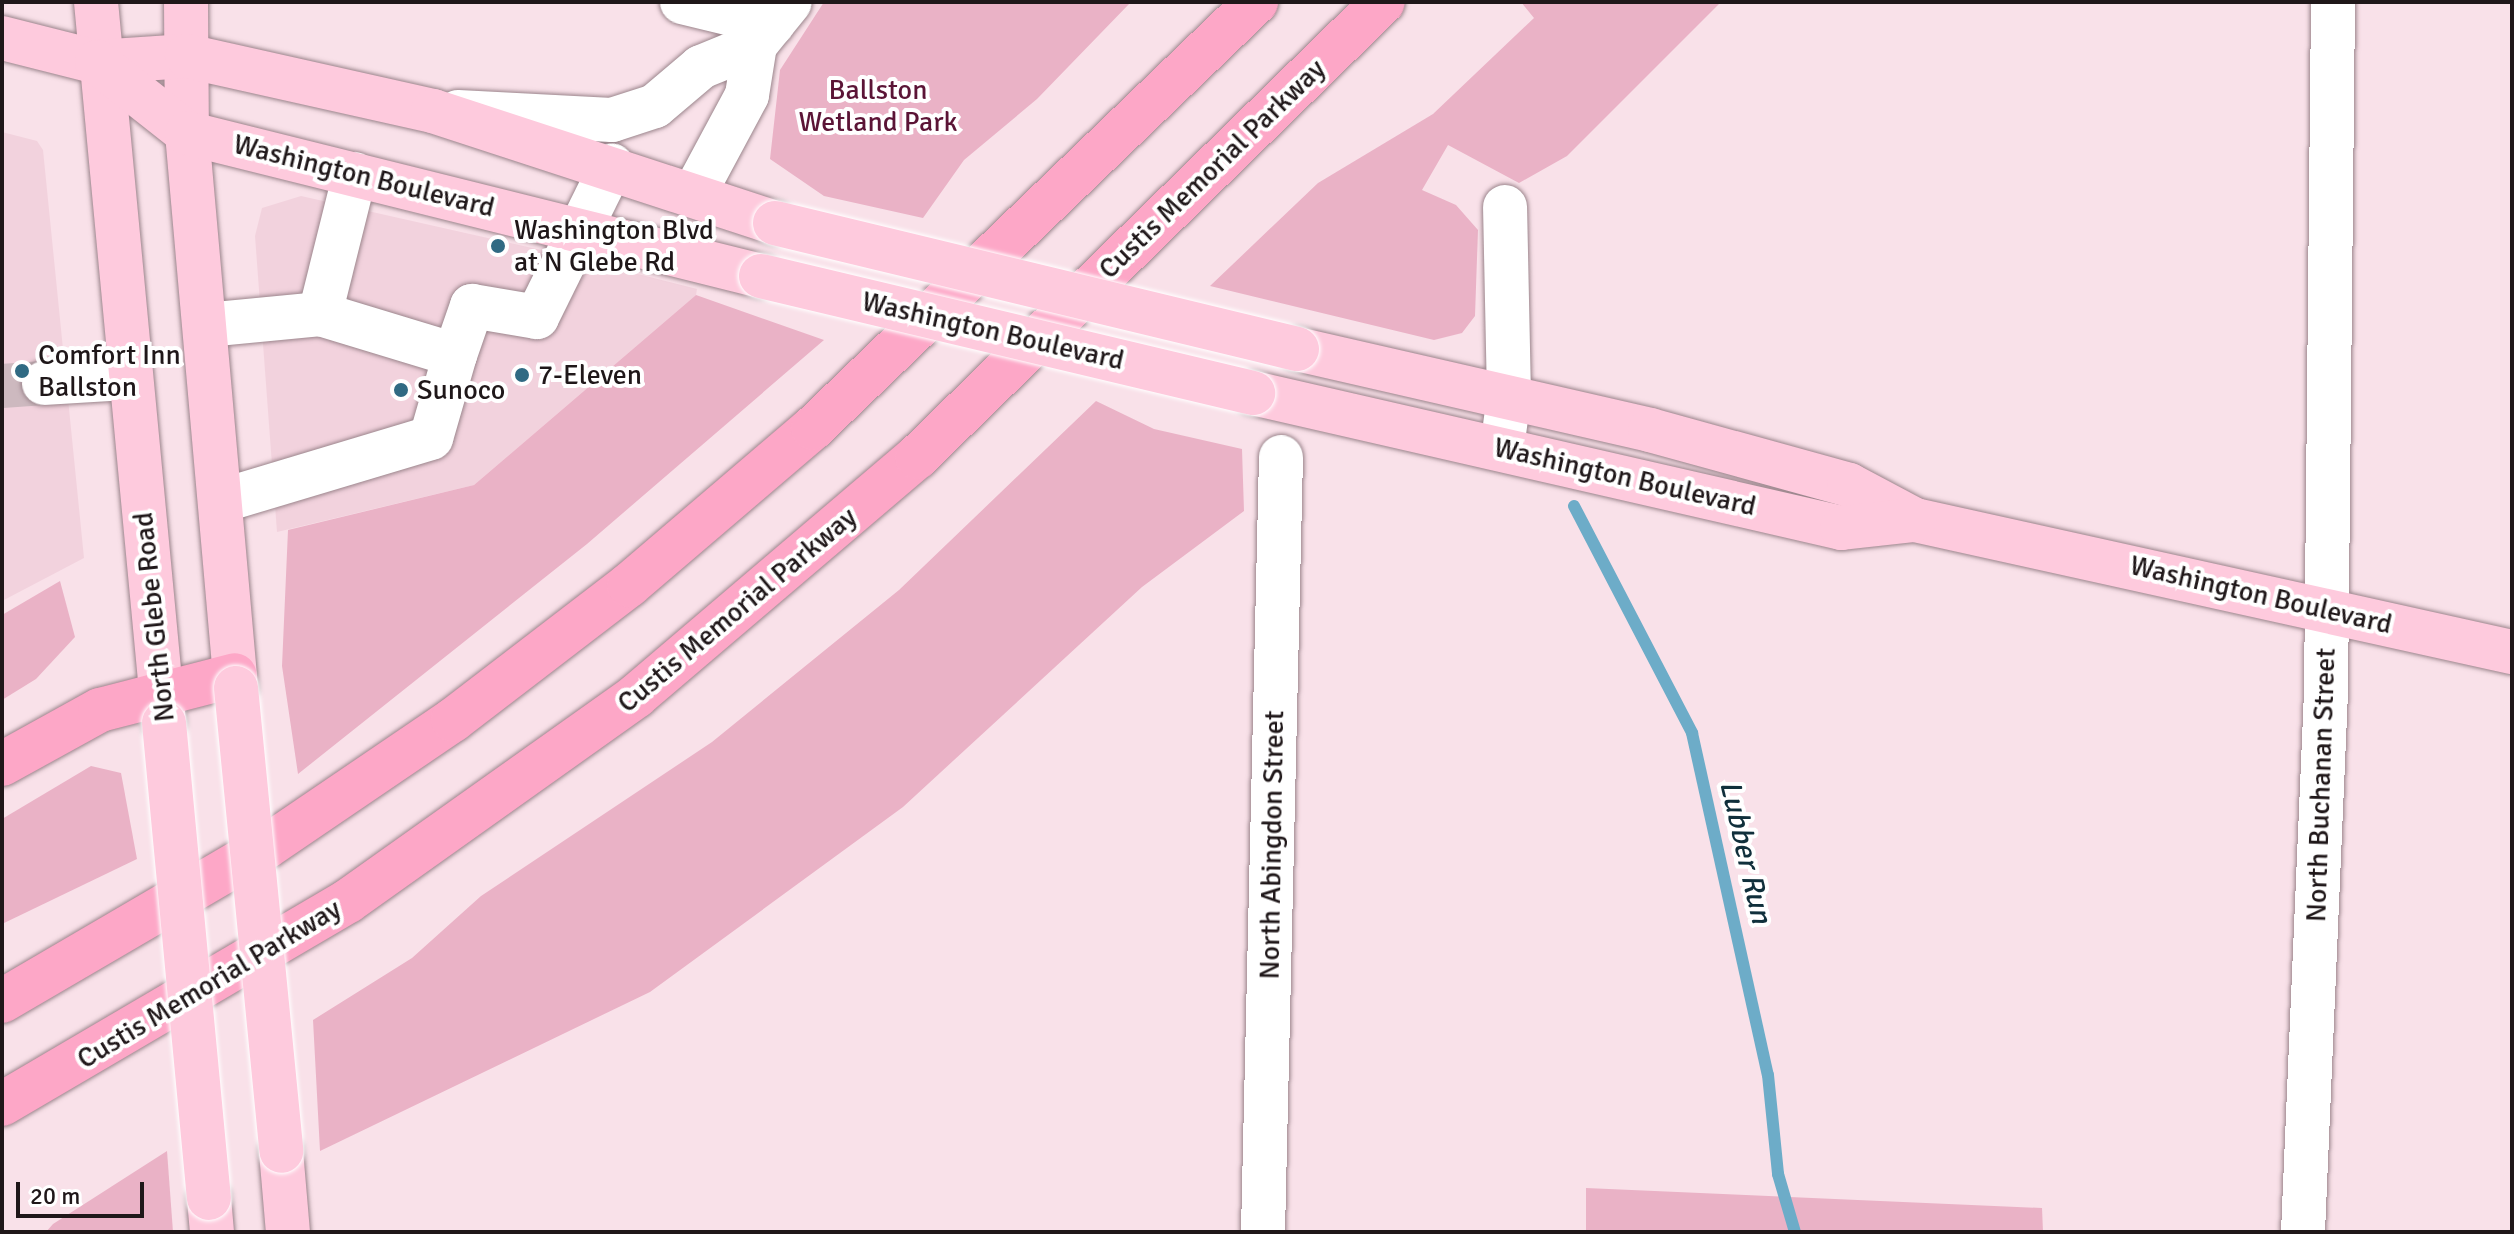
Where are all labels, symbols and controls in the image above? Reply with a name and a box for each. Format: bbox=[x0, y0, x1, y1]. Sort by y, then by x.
street label: Custis Memorial Parkway bbox=[1092, 52, 1332, 286]
park label: Ballston Wetland Park bbox=[798, 73, 958, 139]
street label: Washington Boulevard bbox=[230, 127, 498, 225]
place label: Washington Blvd at N Glebe Rd bbox=[514, 213, 714, 279]
marker: Washington Blvd at N Glebe Rd bbox=[489, 237, 507, 255]
street label: Washington Boulevard bbox=[859, 285, 1127, 377]
place label: Comfort Inn Ballston bbox=[38, 338, 181, 404]
place label: 7-Eleven bbox=[538, 358, 642, 392]
marker: Comfort Inn Ballston bbox=[13, 362, 31, 380]
marker: 7-Eleven bbox=[513, 366, 531, 384]
place label: Sunoco bbox=[417, 373, 505, 407]
marker: Sunoco bbox=[392, 381, 410, 399]
street label: Washington Boulevard bbox=[1491, 431, 1759, 523]
street label: Custis Memorial Parkway bbox=[611, 500, 863, 720]
street label: North Glebe Road bbox=[126, 511, 182, 723]
street label: Washington Boulevard bbox=[2127, 549, 2395, 641]
street label: North Buchanan Street bbox=[2299, 647, 2343, 923]
street label: North Abingdon Street bbox=[1253, 710, 1291, 980]
water label: Lubber Run bbox=[1711, 777, 1779, 927]
street label: Custis Memorial Parkway bbox=[71, 892, 347, 1076]
scale bar bbox=[20, 1166, 148, 1216]
text: 20 m bbox=[30, 1181, 80, 1211]

